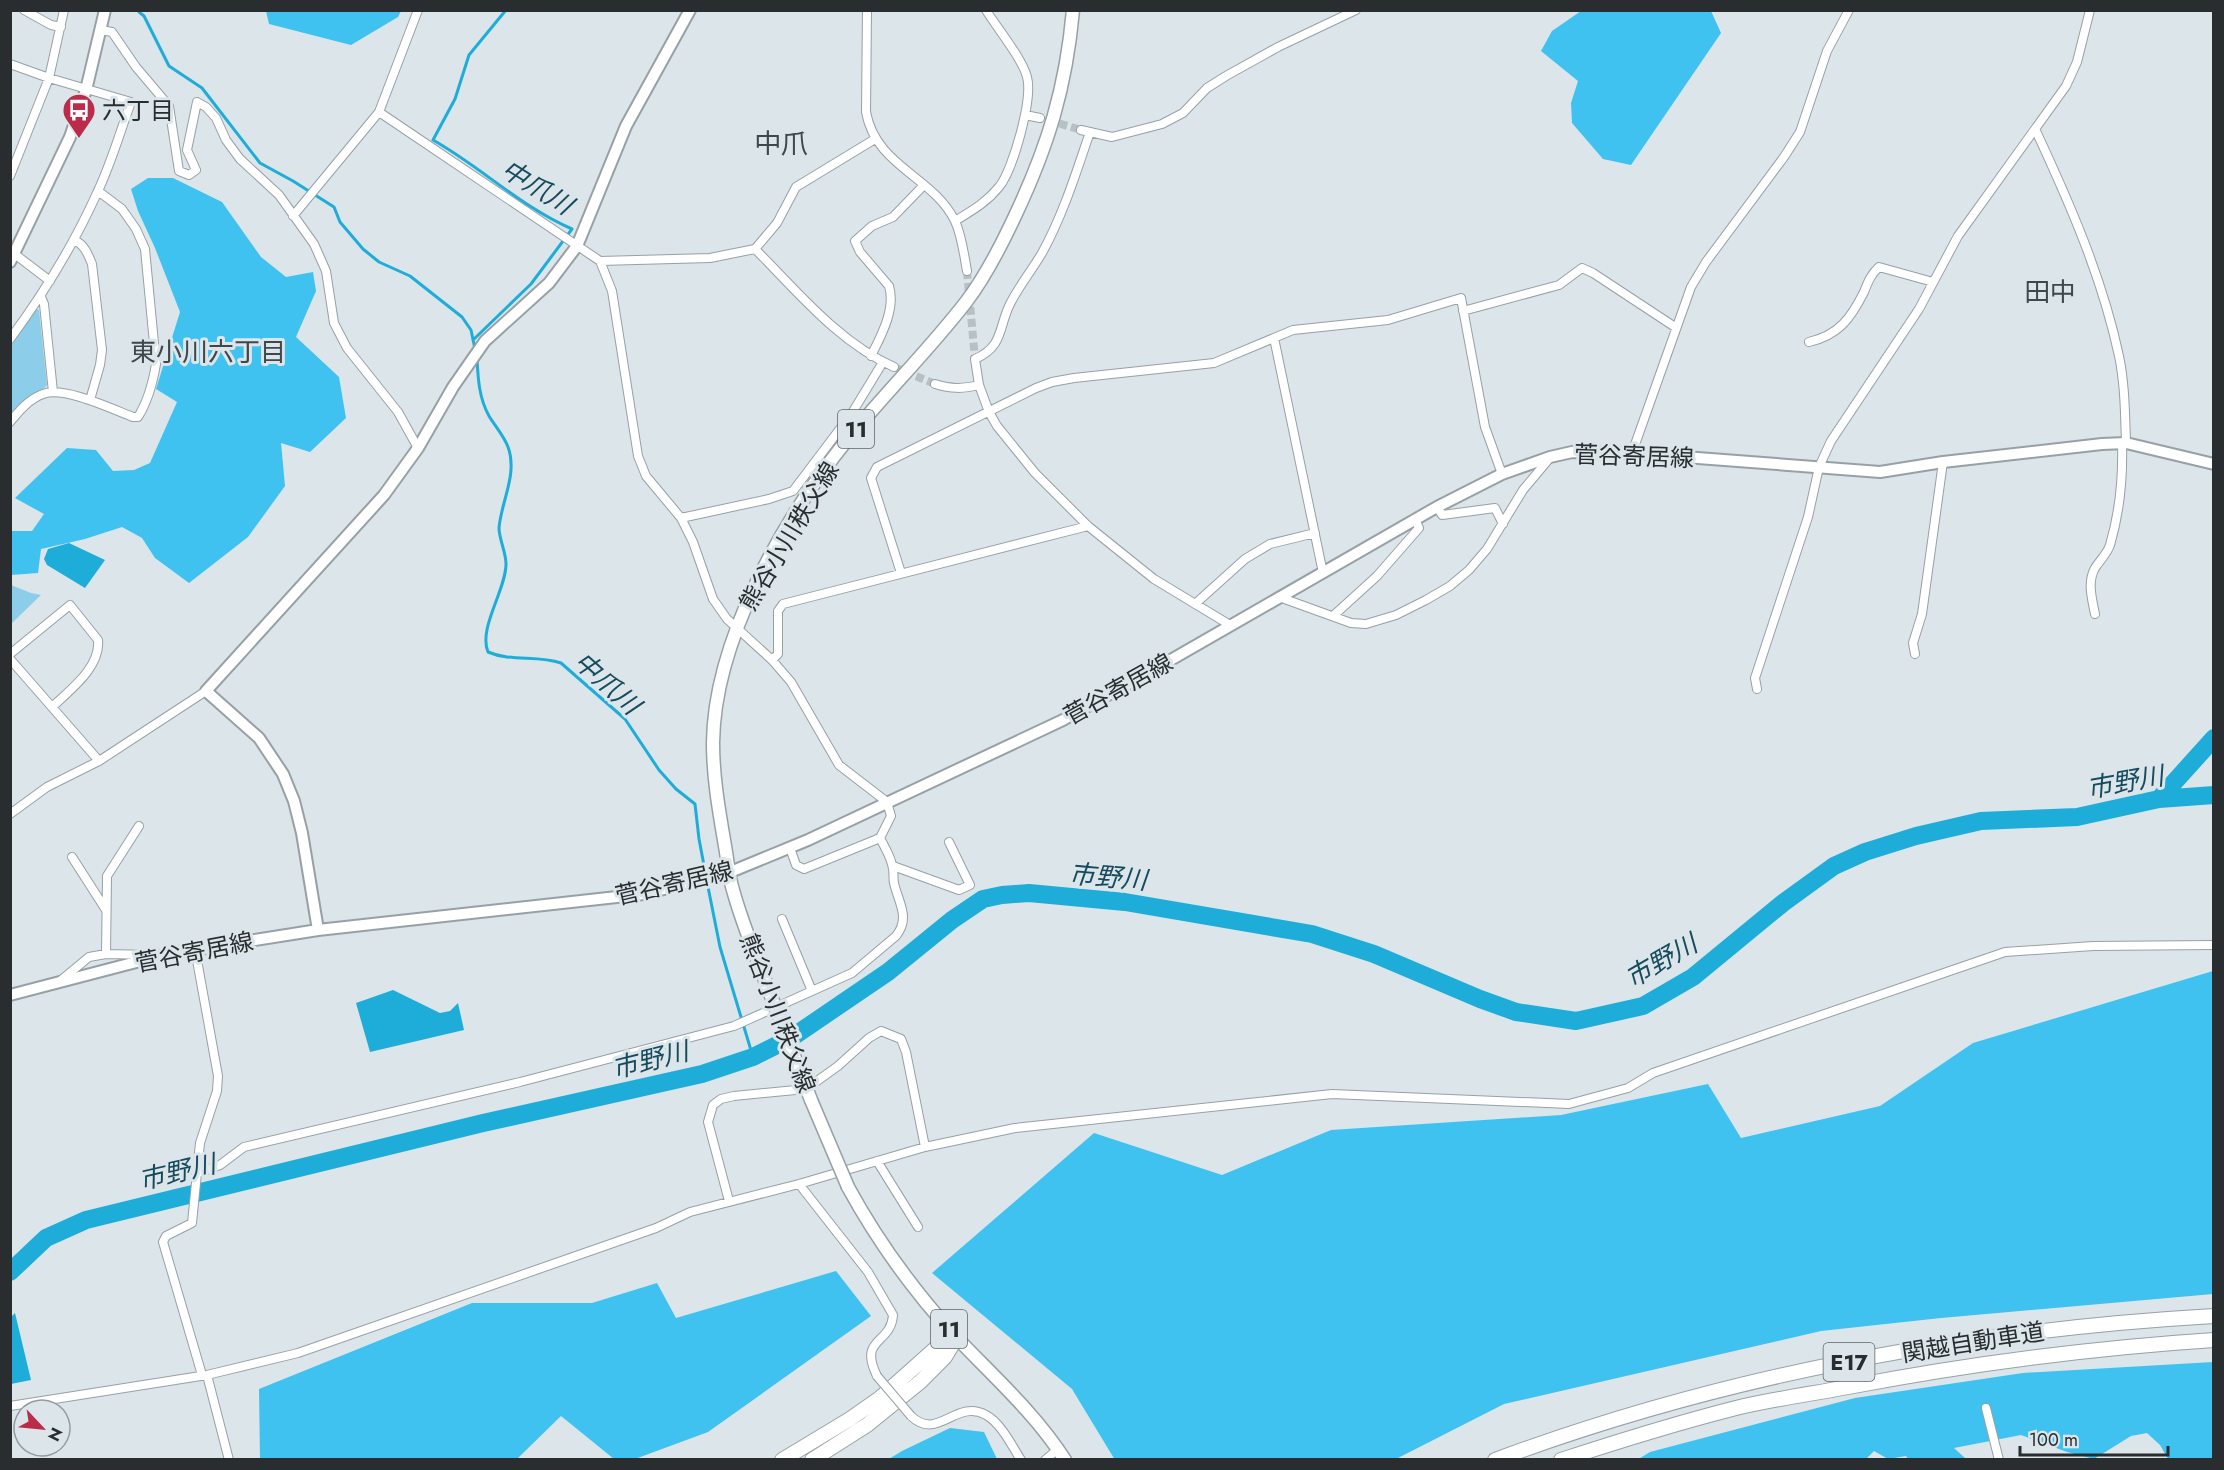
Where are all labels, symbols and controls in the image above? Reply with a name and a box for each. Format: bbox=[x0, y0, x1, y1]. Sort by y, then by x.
bus stop icon: 六丁目 bbox=[61, 92, 97, 139]
place label: 六丁目 bbox=[102, 93, 174, 128]
district label: 中爪 bbox=[754, 124, 808, 163]
water label: 中爪川 bbox=[494, 150, 583, 225]
district label: 田中 bbox=[2024, 273, 2076, 311]
district label: 東小川六丁目 bbox=[130, 333, 286, 371]
road number: 11 bbox=[838, 410, 874, 448]
street label: 菅谷寄居線 bbox=[1573, 436, 1695, 476]
street label: 熊谷小川秩父線 bbox=[731, 455, 847, 617]
water label: 中爪川 bbox=[565, 643, 651, 725]
street label: 菅谷寄居線 bbox=[1057, 645, 1179, 733]
water label: 市野川 bbox=[2083, 756, 2170, 807]
street label: 菅谷寄居線 bbox=[612, 852, 736, 914]
water label: 市野川 bbox=[1067, 855, 1151, 900]
street label: 菅谷寄居線 bbox=[132, 923, 256, 981]
water label: 市野川 bbox=[1618, 924, 1707, 997]
street label: 熊谷小川秩父線 bbox=[732, 928, 824, 1098]
water label: 市野川 bbox=[608, 1031, 695, 1088]
water label: 市野川 bbox=[135, 1144, 222, 1199]
road number: 11 bbox=[931, 1310, 967, 1348]
street label: 関越自動車道 bbox=[1899, 1313, 2047, 1371]
road number: E17 bbox=[1824, 1343, 1874, 1381]
north arrow bbox=[12, 1398, 72, 1458]
scale bar bbox=[2020, 1419, 2168, 1457]
text: N bbox=[42, 1424, 68, 1445]
text: 100 m bbox=[2029, 1427, 2078, 1453]

